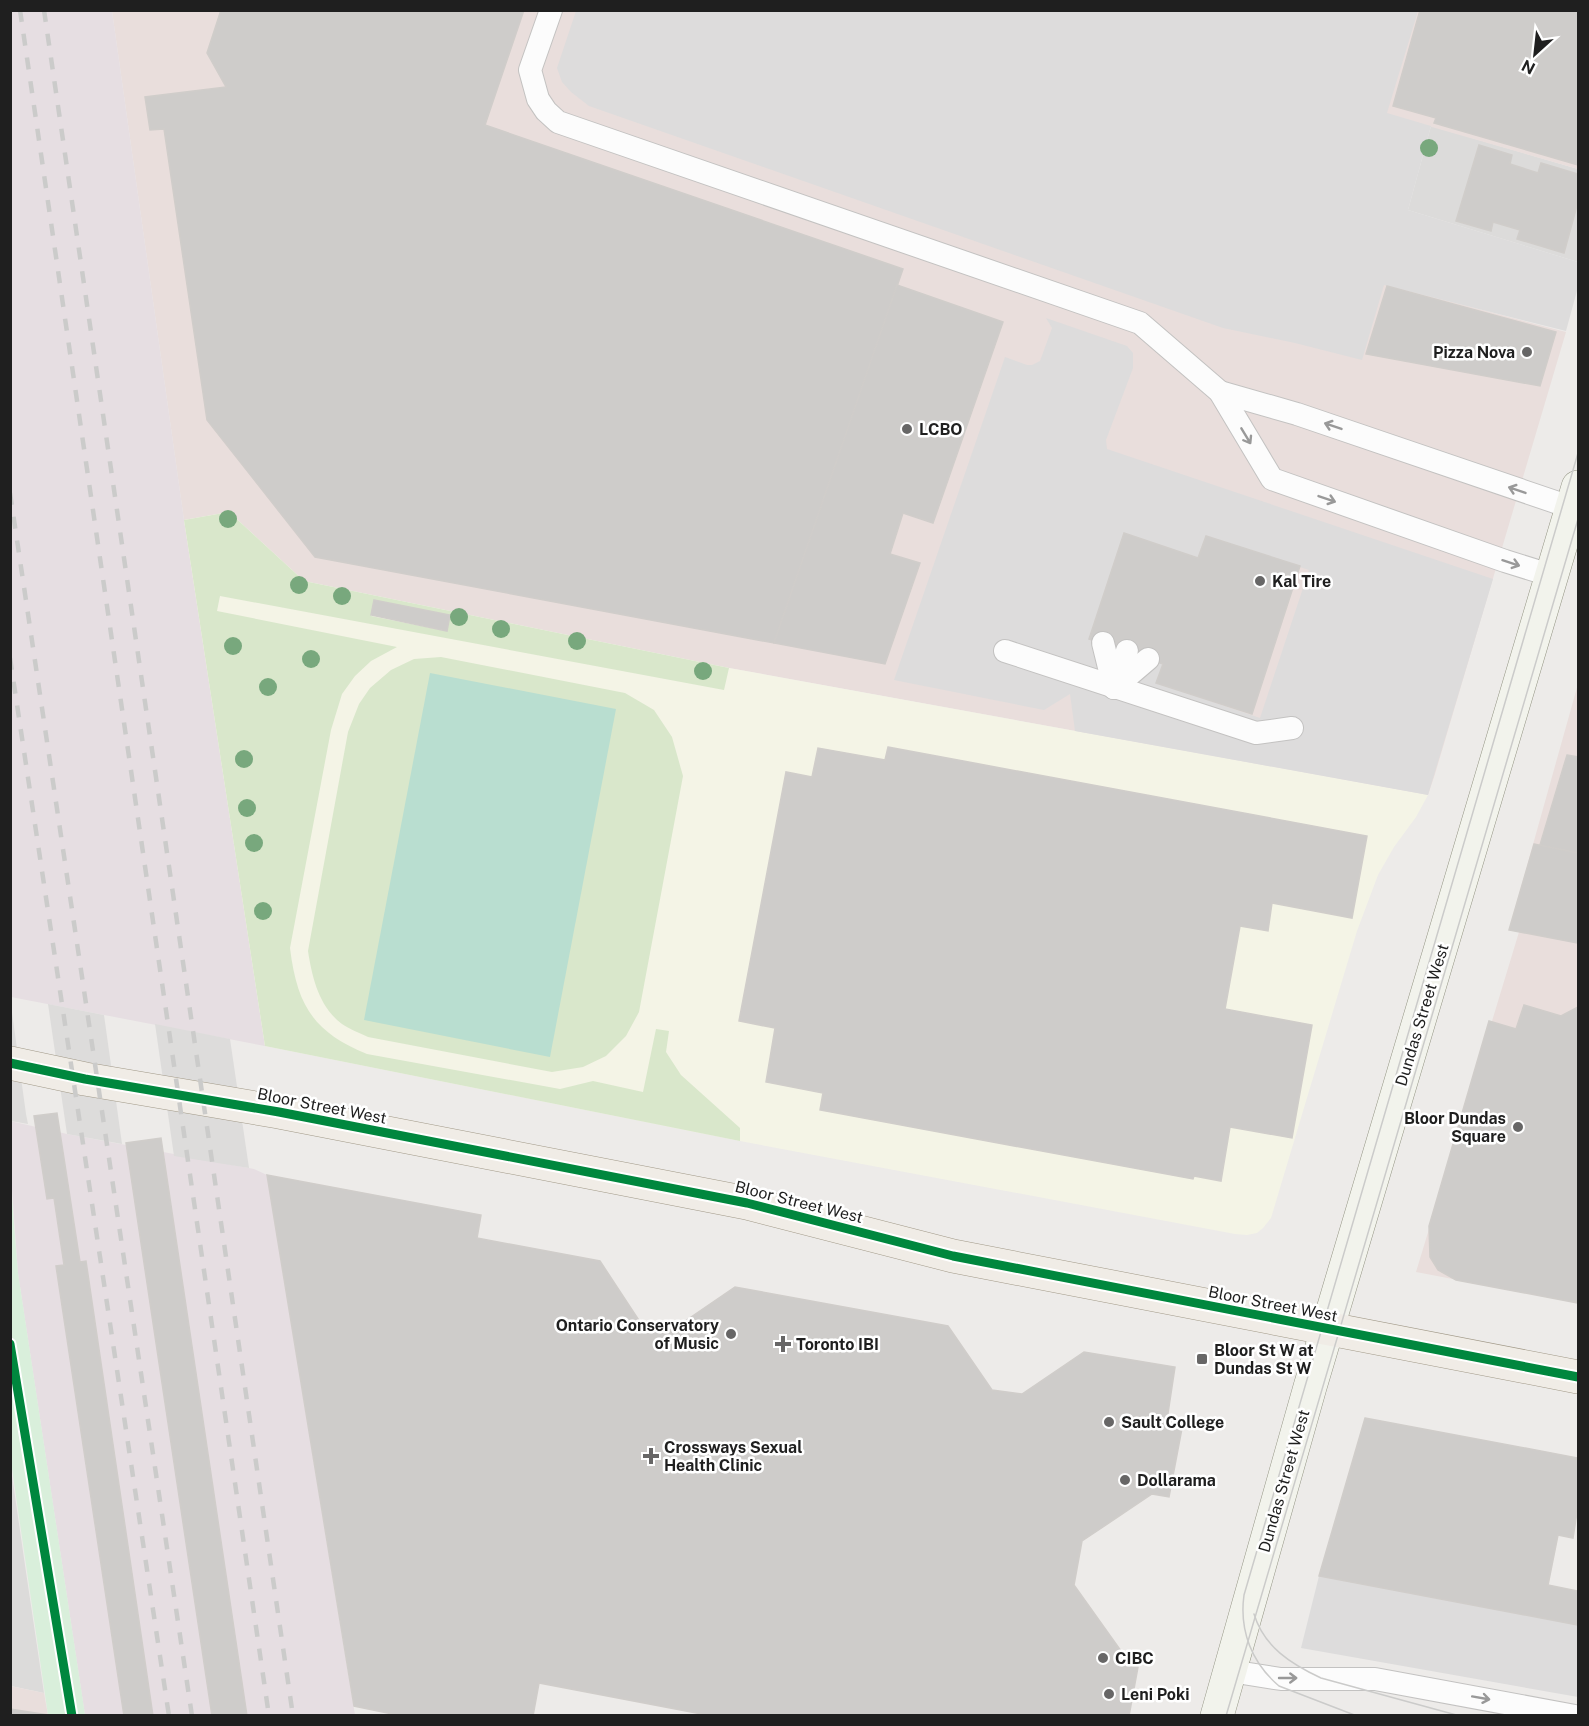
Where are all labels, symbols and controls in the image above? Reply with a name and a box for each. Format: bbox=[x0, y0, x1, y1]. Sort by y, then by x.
north arrow bbox=[1505, 24, 1565, 84]
text: N bbox=[1519, 56, 1538, 78]
place label: Pizza Nova bbox=[1433, 343, 1515, 362]
marker: Pizza Nova bbox=[1520, 345, 1534, 359]
place label: LCBO bbox=[919, 420, 963, 439]
one-way arrow bbox=[1324, 420, 1343, 431]
marker: LCBO bbox=[900, 422, 914, 436]
one-way arrow bbox=[1240, 427, 1252, 444]
one-way arrow bbox=[1508, 484, 1527, 495]
one-way arrow bbox=[1317, 494, 1336, 505]
one-way arrow bbox=[1501, 558, 1520, 569]
place label: Kal Tire bbox=[1272, 572, 1331, 591]
marker: Kal Tire bbox=[1253, 574, 1267, 588]
street label: Dundas Street West bbox=[1391, 942, 1453, 1088]
street label: Bloor Street West bbox=[256, 1084, 388, 1128]
place label: Bloor Dundas Square bbox=[1404, 1109, 1506, 1146]
marker: Bloor Dundas Square bbox=[1511, 1120, 1525, 1134]
street label: Bloor Street West bbox=[733, 1177, 865, 1227]
street label: Bloor Street West bbox=[1207, 1282, 1339, 1326]
place label: Ontario Conservatory of Music bbox=[556, 1316, 719, 1353]
marker: Ontario Conservatory of Music bbox=[724, 1327, 738, 1341]
marker: Toronto IBI bbox=[774, 1335, 792, 1353]
place label: Toronto IBI bbox=[796, 1335, 879, 1354]
place label: Bloor St W at Dundas St W bbox=[1214, 1341, 1314, 1378]
marker: Bloor St W at Dundas St W bbox=[1195, 1352, 1209, 1366]
street label: Dundas Street West bbox=[1254, 1407, 1314, 1555]
place label: Sault College bbox=[1121, 1413, 1224, 1432]
marker: Sault College bbox=[1102, 1415, 1116, 1429]
place label: Crossways Sexual Health Clinic bbox=[664, 1438, 802, 1475]
marker: Crossways Sexual Health Clinic bbox=[642, 1447, 660, 1465]
place label: Dollarama bbox=[1137, 1471, 1216, 1490]
marker: Dollarama bbox=[1118, 1473, 1132, 1487]
place label: CIBC bbox=[1115, 1649, 1154, 1668]
marker: CIBC bbox=[1096, 1651, 1110, 1665]
one-way arrow bbox=[1277, 1673, 1297, 1684]
place label: Leni Poki bbox=[1121, 1685, 1190, 1704]
marker: Leni Poki bbox=[1102, 1687, 1116, 1701]
one-way arrow bbox=[1470, 1693, 1490, 1704]

